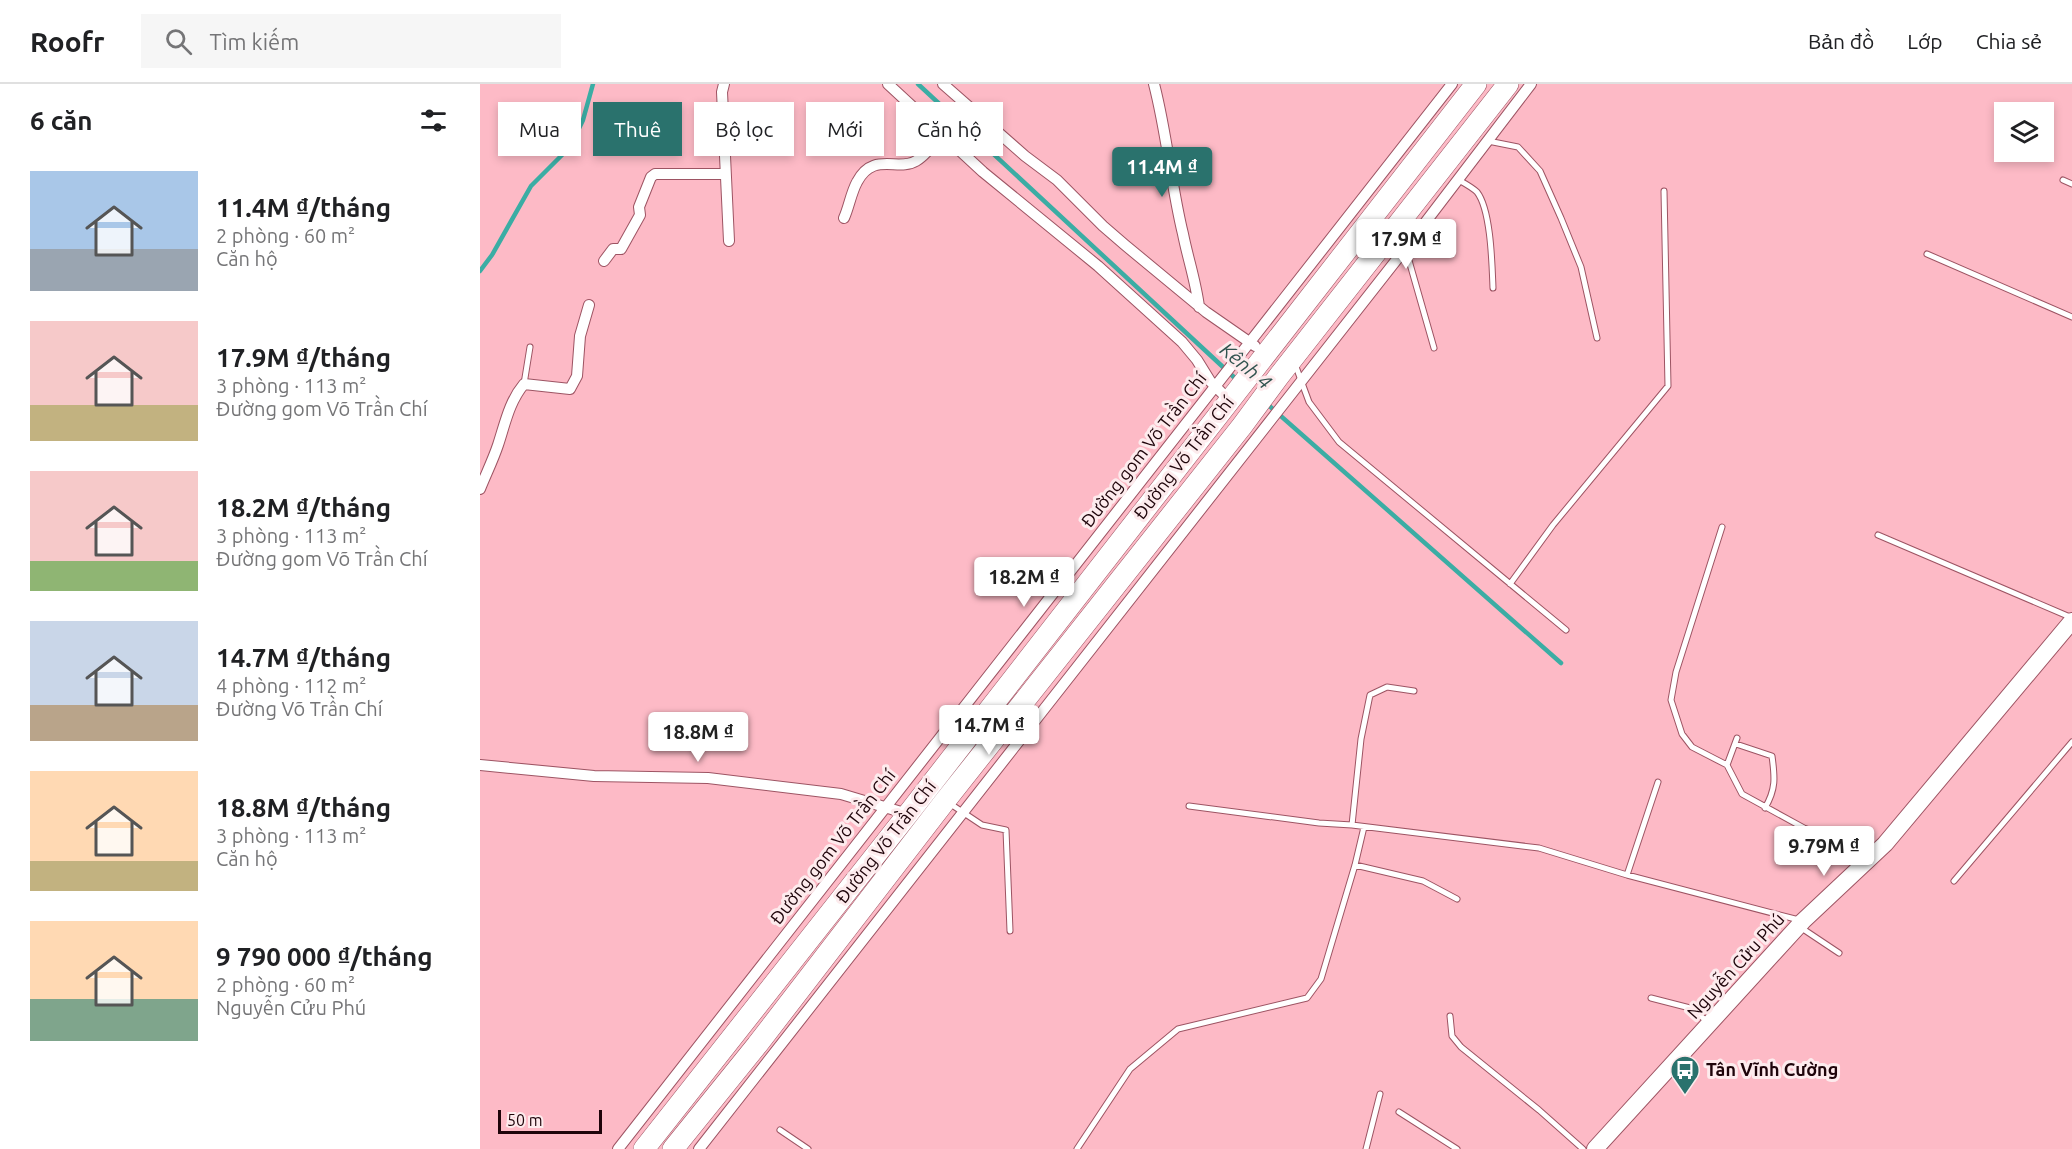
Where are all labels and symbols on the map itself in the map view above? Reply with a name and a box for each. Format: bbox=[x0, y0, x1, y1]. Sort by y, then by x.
pin: 11.4M ₫ bbox=[1107, 147, 1217, 198]
pin: 17.9M ₫ bbox=[1351, 219, 1461, 270]
water label: Kênh 4 bbox=[1216, 338, 1277, 394]
street label: Đường gom Võ Trần Chí bbox=[1075, 366, 1210, 531]
street label: Đường Võ Trần Chí bbox=[1127, 390, 1238, 523]
pin: 18.2M ₫ bbox=[969, 557, 1079, 608]
pin: 14.7M ₫ bbox=[934, 705, 1044, 756]
pin: 18.8M ₫ bbox=[643, 712, 753, 763]
street label: Đường gom Võ Trần Chí bbox=[764, 763, 899, 928]
street label: Đường Võ Trần Chí bbox=[829, 774, 940, 907]
pin: 9.79M ₫ bbox=[1769, 826, 1879, 877]
street label: Nguyễn Cửu Phú bbox=[1681, 907, 1788, 1022]
bus stop icon: Tân Vĩnh Cường bbox=[1669, 1054, 1701, 1096]
place label: Tân Vĩnh Cường bbox=[1706, 1059, 1838, 1079]
scale bar bbox=[498, 1107, 602, 1134]

